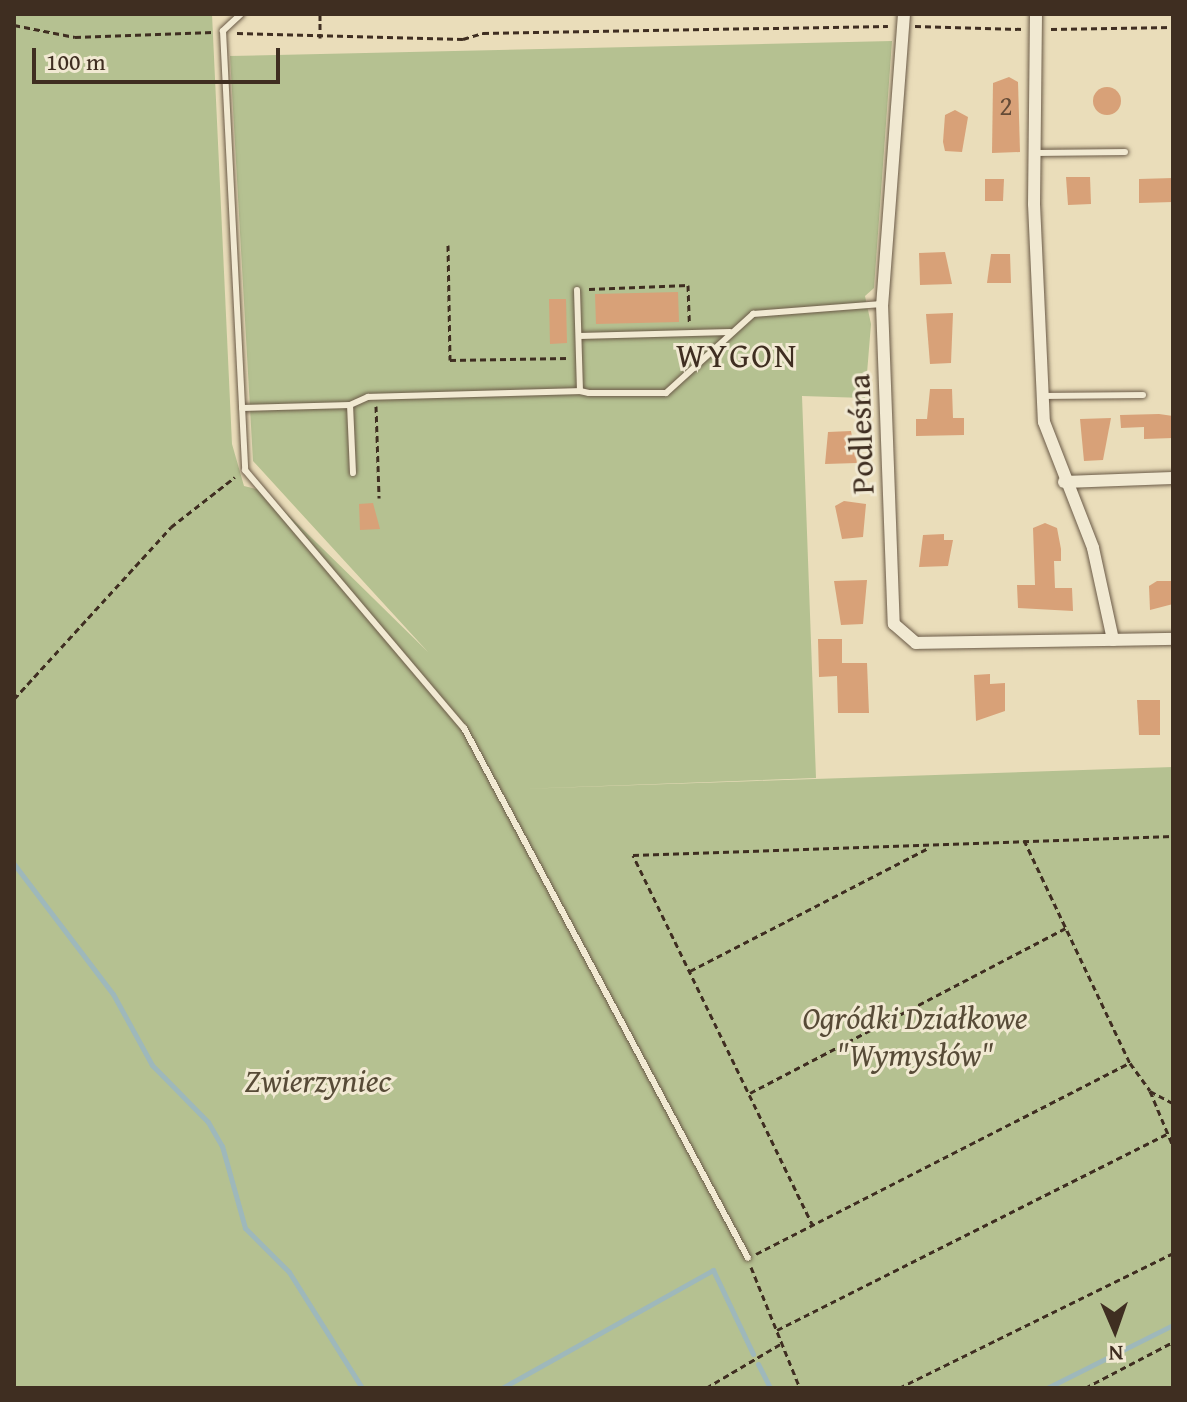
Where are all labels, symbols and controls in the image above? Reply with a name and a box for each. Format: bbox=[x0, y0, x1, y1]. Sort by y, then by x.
scale bar bbox=[36, 32, 284, 82]
text: 100 m bbox=[46, 44, 106, 79]
house number: 2 bbox=[999, 88, 1013, 122]
district label: WYGON bbox=[676, 335, 798, 375]
street label: Podleśna bbox=[840, 373, 882, 495]
park label: Ogródki Działkowe "Wymysłów" bbox=[802, 1000, 1028, 1075]
park label: Zwierzyniec bbox=[245, 1062, 391, 1100]
north arrow bbox=[1075, 1290, 1155, 1370]
text: N bbox=[1108, 1338, 1124, 1370]

